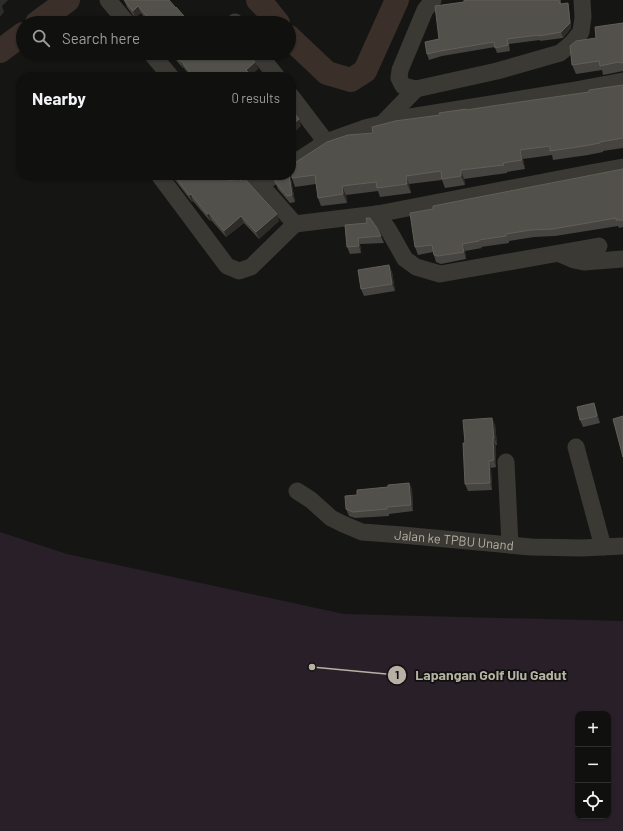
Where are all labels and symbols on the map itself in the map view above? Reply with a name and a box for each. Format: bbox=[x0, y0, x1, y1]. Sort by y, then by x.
street label: Jalan ke TPBU Unand bbox=[394, 526, 514, 553]
callout: Lapangan Golf Ulu Gadut bbox=[387, 662, 575, 688]
text: Lapangan Golf Ulu Gadut bbox=[415, 666, 567, 683]
text: 1 bbox=[395, 667, 399, 681]

